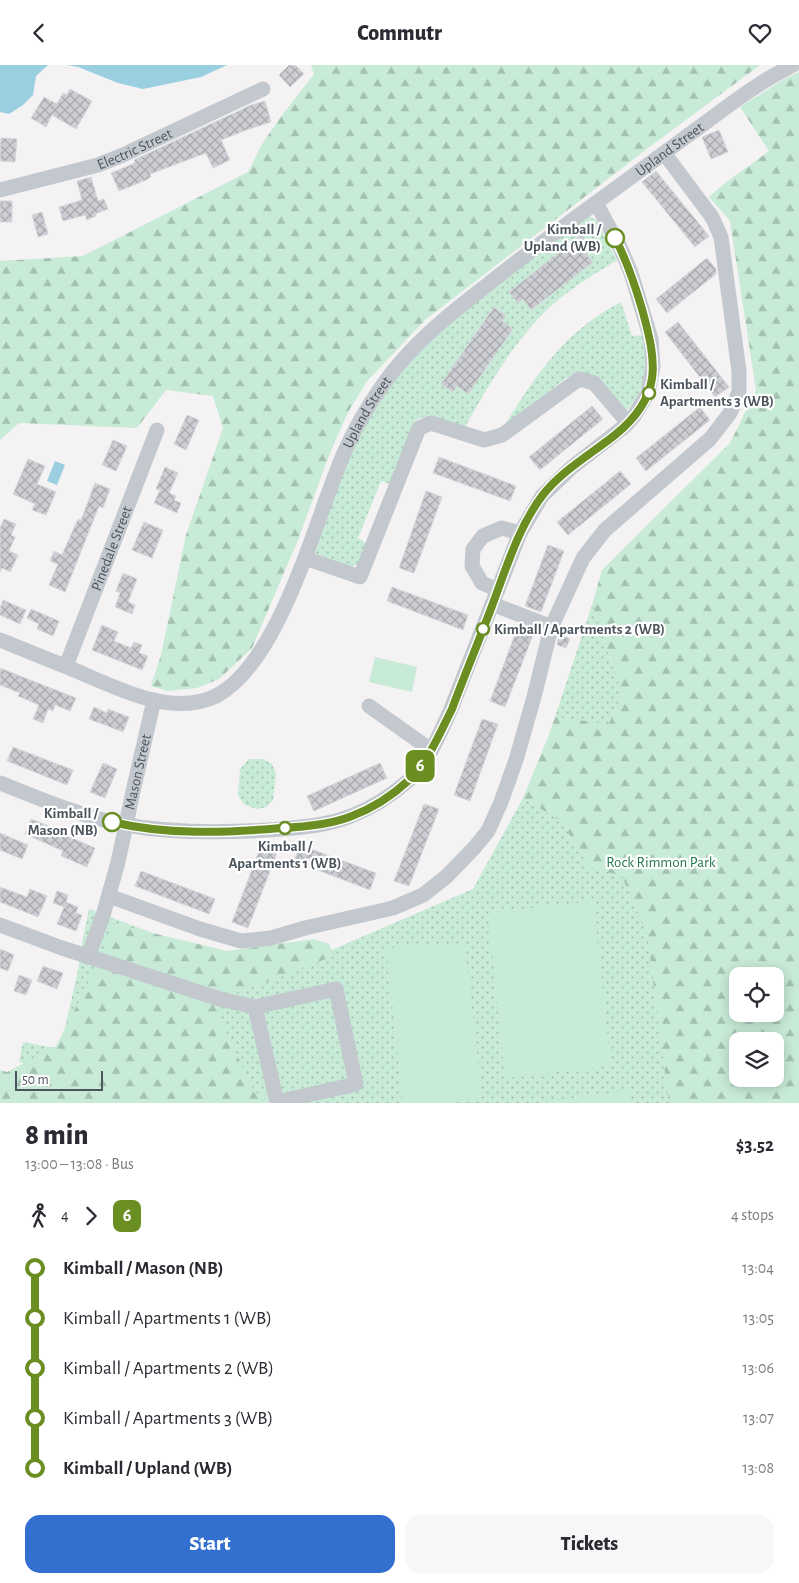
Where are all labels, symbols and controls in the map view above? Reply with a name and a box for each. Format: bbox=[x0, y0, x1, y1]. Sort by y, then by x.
icon: back bbox=[25, 19, 53, 47]
icon: heart bbox=[746, 19, 774, 47]
text: Commutr bbox=[357, 22, 442, 44]
street label: Upland Street bbox=[633, 119, 706, 179]
street label: Electric Street bbox=[95, 125, 175, 172]
place label: Kimball / Upland (WB) bbox=[524, 222, 602, 254]
marker: Kimball / Upland (WB) bbox=[605, 228, 625, 248]
street label: Upland Street bbox=[340, 373, 394, 450]
place label: Kimball / Apartments 3 (WB) bbox=[660, 377, 774, 409]
marker: Kimball / Apartments 3 (WB) bbox=[642, 386, 656, 400]
street label: Pinedale Street bbox=[88, 504, 134, 593]
marker: Kimball / Apartments 2 (WB) bbox=[476, 622, 490, 636]
place label: Kimball / Apartments 2 (WB) bbox=[494, 622, 665, 637]
street label: Mason Street bbox=[122, 732, 153, 811]
line badge: 6 bbox=[404, 750, 436, 782]
text: 6 bbox=[416, 757, 424, 775]
place label: Kimball / Mason (NB) bbox=[28, 806, 99, 838]
marker: Kimball / Mason (NB) bbox=[102, 812, 122, 832]
marker: Kimball / Apartments 1 (WB) bbox=[278, 821, 292, 835]
place label: Kimball / Apartments 1 (WB) bbox=[229, 839, 341, 871]
park label: Rock Rimmon Park bbox=[606, 855, 716, 870]
map controls bbox=[729, 967, 784, 1087]
button: locate bbox=[729, 967, 784, 1022]
button: layers bbox=[729, 1032, 784, 1087]
scale bar bbox=[15, 1068, 102, 1091]
text: 50 m bbox=[22, 1073, 49, 1087]
text: 8 min bbox=[25, 1122, 88, 1150]
text: $3.52 bbox=[736, 1136, 774, 1155]
text: 13:00 – 13:08 · Bus bbox=[25, 1156, 134, 1172]
icon: walk bbox=[25, 1202, 53, 1230]
icon: forward bbox=[77, 1202, 105, 1230]
text: 4 bbox=[61, 1207, 69, 1223]
text: 6 bbox=[123, 1207, 131, 1225]
text: 4 stops bbox=[731, 1207, 774, 1223]
text: Kimball / Mason (NB) bbox=[63, 1259, 224, 1278]
text: 13:04 bbox=[742, 1260, 774, 1276]
text: Kimball / Apartments 1 (WB) bbox=[63, 1309, 272, 1328]
text: 13:05 bbox=[743, 1310, 774, 1326]
text: Kimball / Apartments 2 (WB) bbox=[63, 1359, 274, 1378]
text: 13:06 bbox=[742, 1360, 774, 1376]
text: Kimball / Apartments 3 (WB) bbox=[63, 1409, 273, 1428]
text: 13:07 bbox=[743, 1410, 774, 1426]
text: Kimball / Upland (WB) bbox=[63, 1459, 233, 1478]
text: 13:08 bbox=[742, 1460, 774, 1476]
button: Start bbox=[25, 1515, 395, 1573]
button: Tickets bbox=[405, 1515, 774, 1573]

